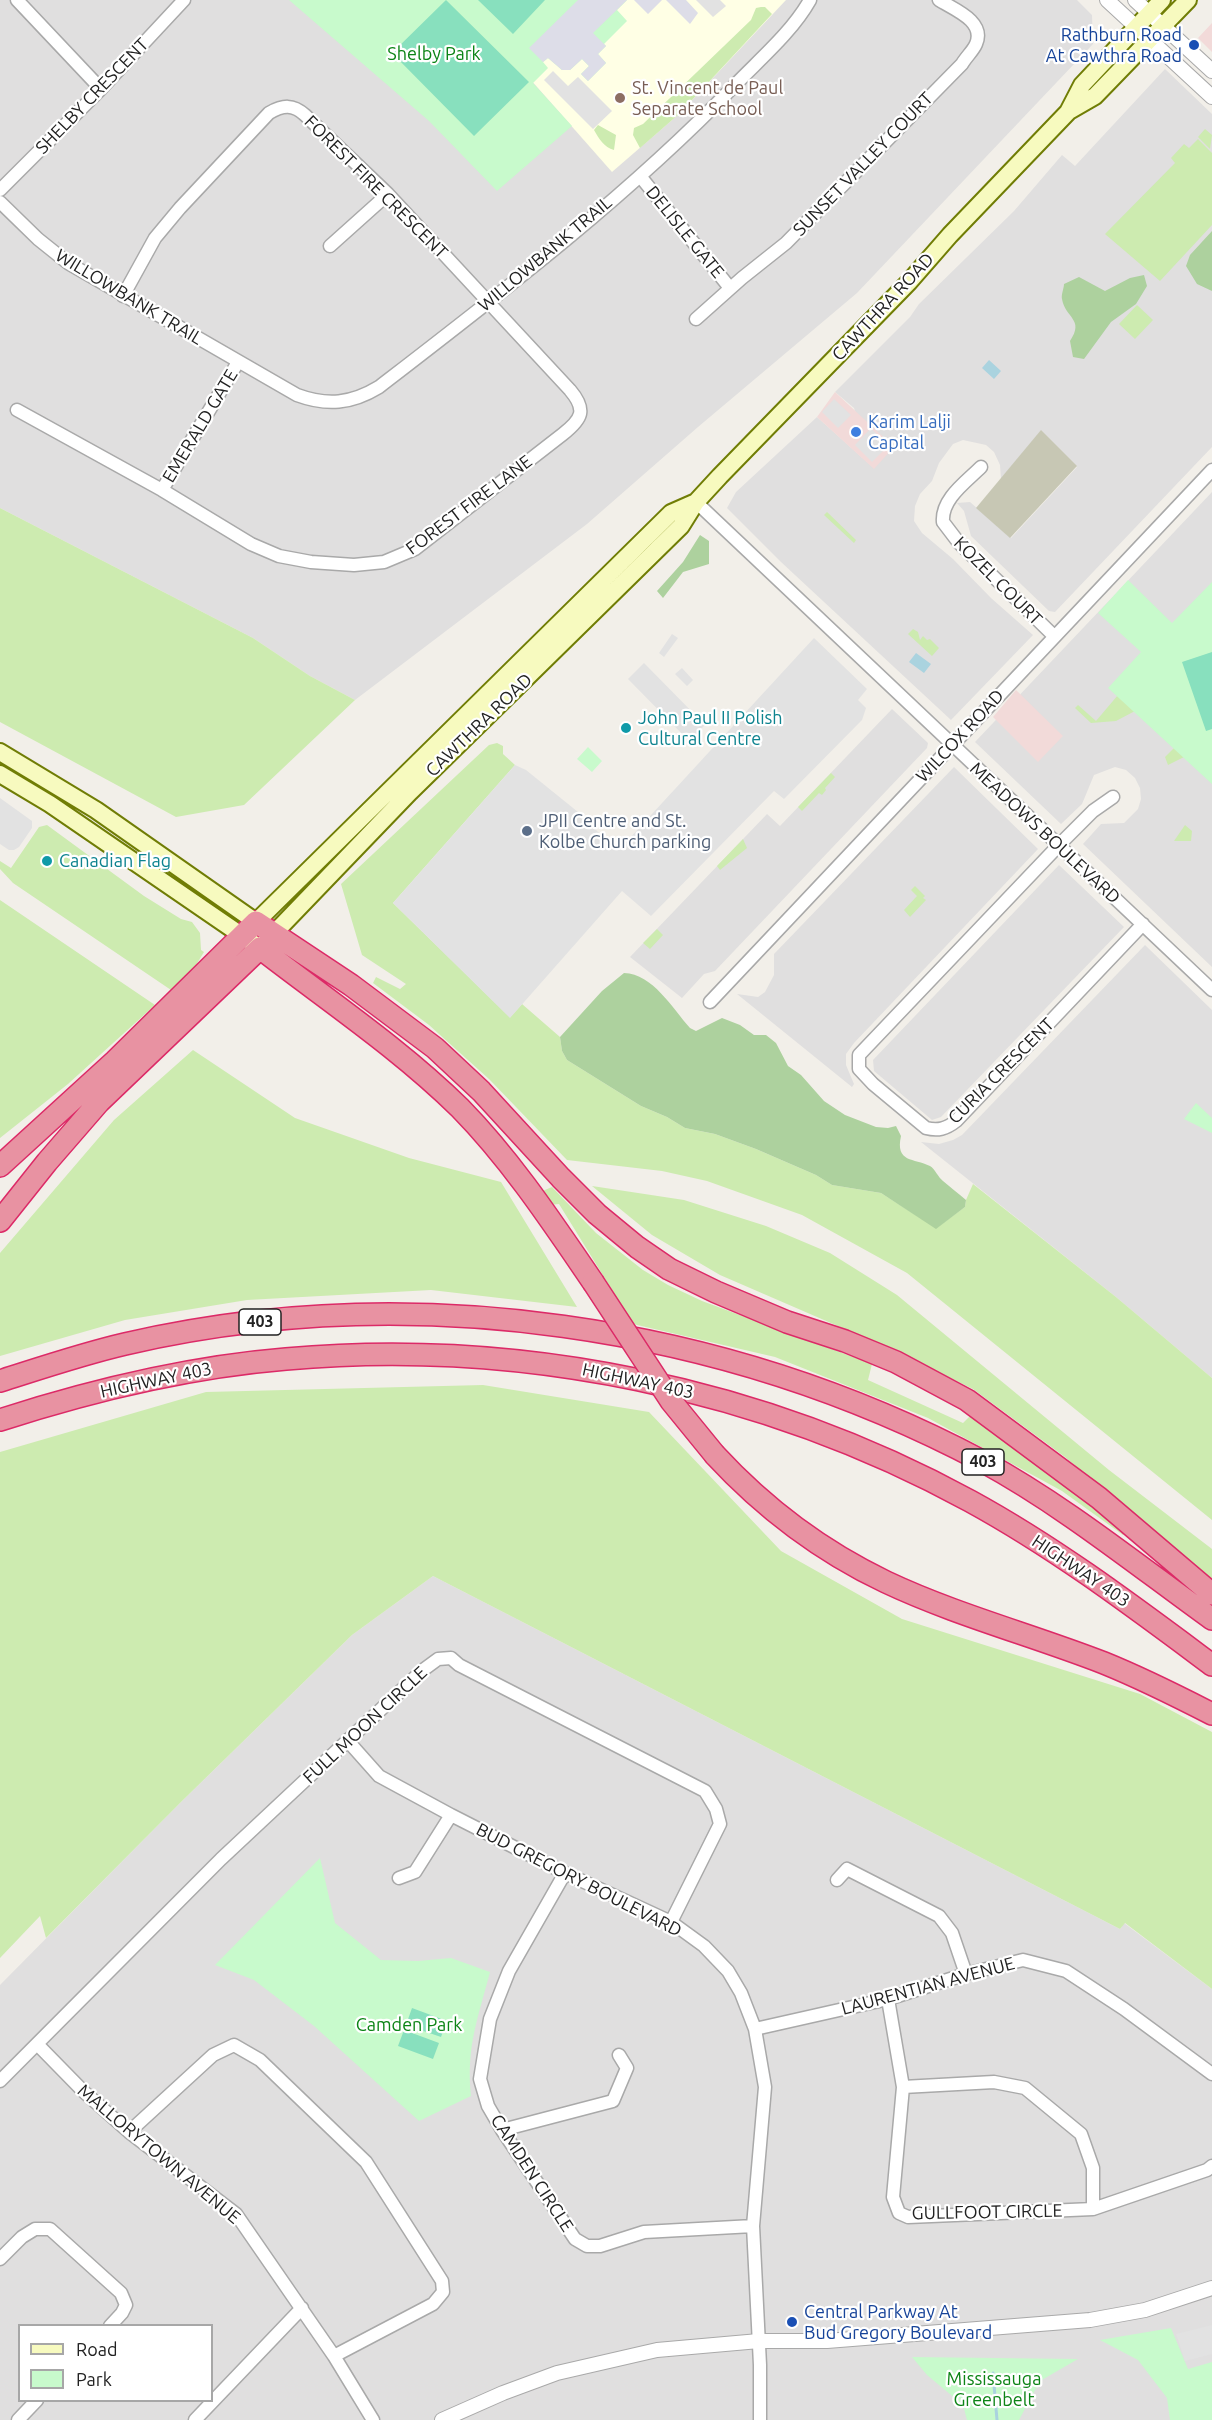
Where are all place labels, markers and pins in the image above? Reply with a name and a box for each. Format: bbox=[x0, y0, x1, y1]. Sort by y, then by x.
place label: Rathburn Road At Cawthra Road bbox=[1046, 24, 1182, 66]
marker: Rathburn Road At Cawthra Road bbox=[1187, 38, 1201, 52]
place label: St. Vincent de Paul Separate School bbox=[632, 77, 783, 119]
marker: St. Vincent de Paul Separate School bbox=[613, 91, 627, 105]
place label: Karim Lalji Capital bbox=[868, 411, 951, 454]
marker: Karim Lalji Capital bbox=[849, 425, 863, 439]
place label: John Paul II Polish Cultural Centre bbox=[638, 707, 783, 750]
marker: John Paul II Polish Cultural Centre bbox=[619, 721, 633, 735]
place label: JPII Centre and St. Kolbe Church parking bbox=[539, 810, 711, 852]
marker: JPII Centre and St. Kolbe Church parking bbox=[520, 824, 534, 838]
place label: Canadian Flag bbox=[59, 850, 171, 872]
marker: Canadian Flag bbox=[40, 854, 54, 868]
place label: Central Parkway At Bud Gregory Boulevard bbox=[804, 2301, 992, 2344]
marker: Central Parkway At Bud Gregory Boulevard bbox=[785, 2315, 799, 2329]

